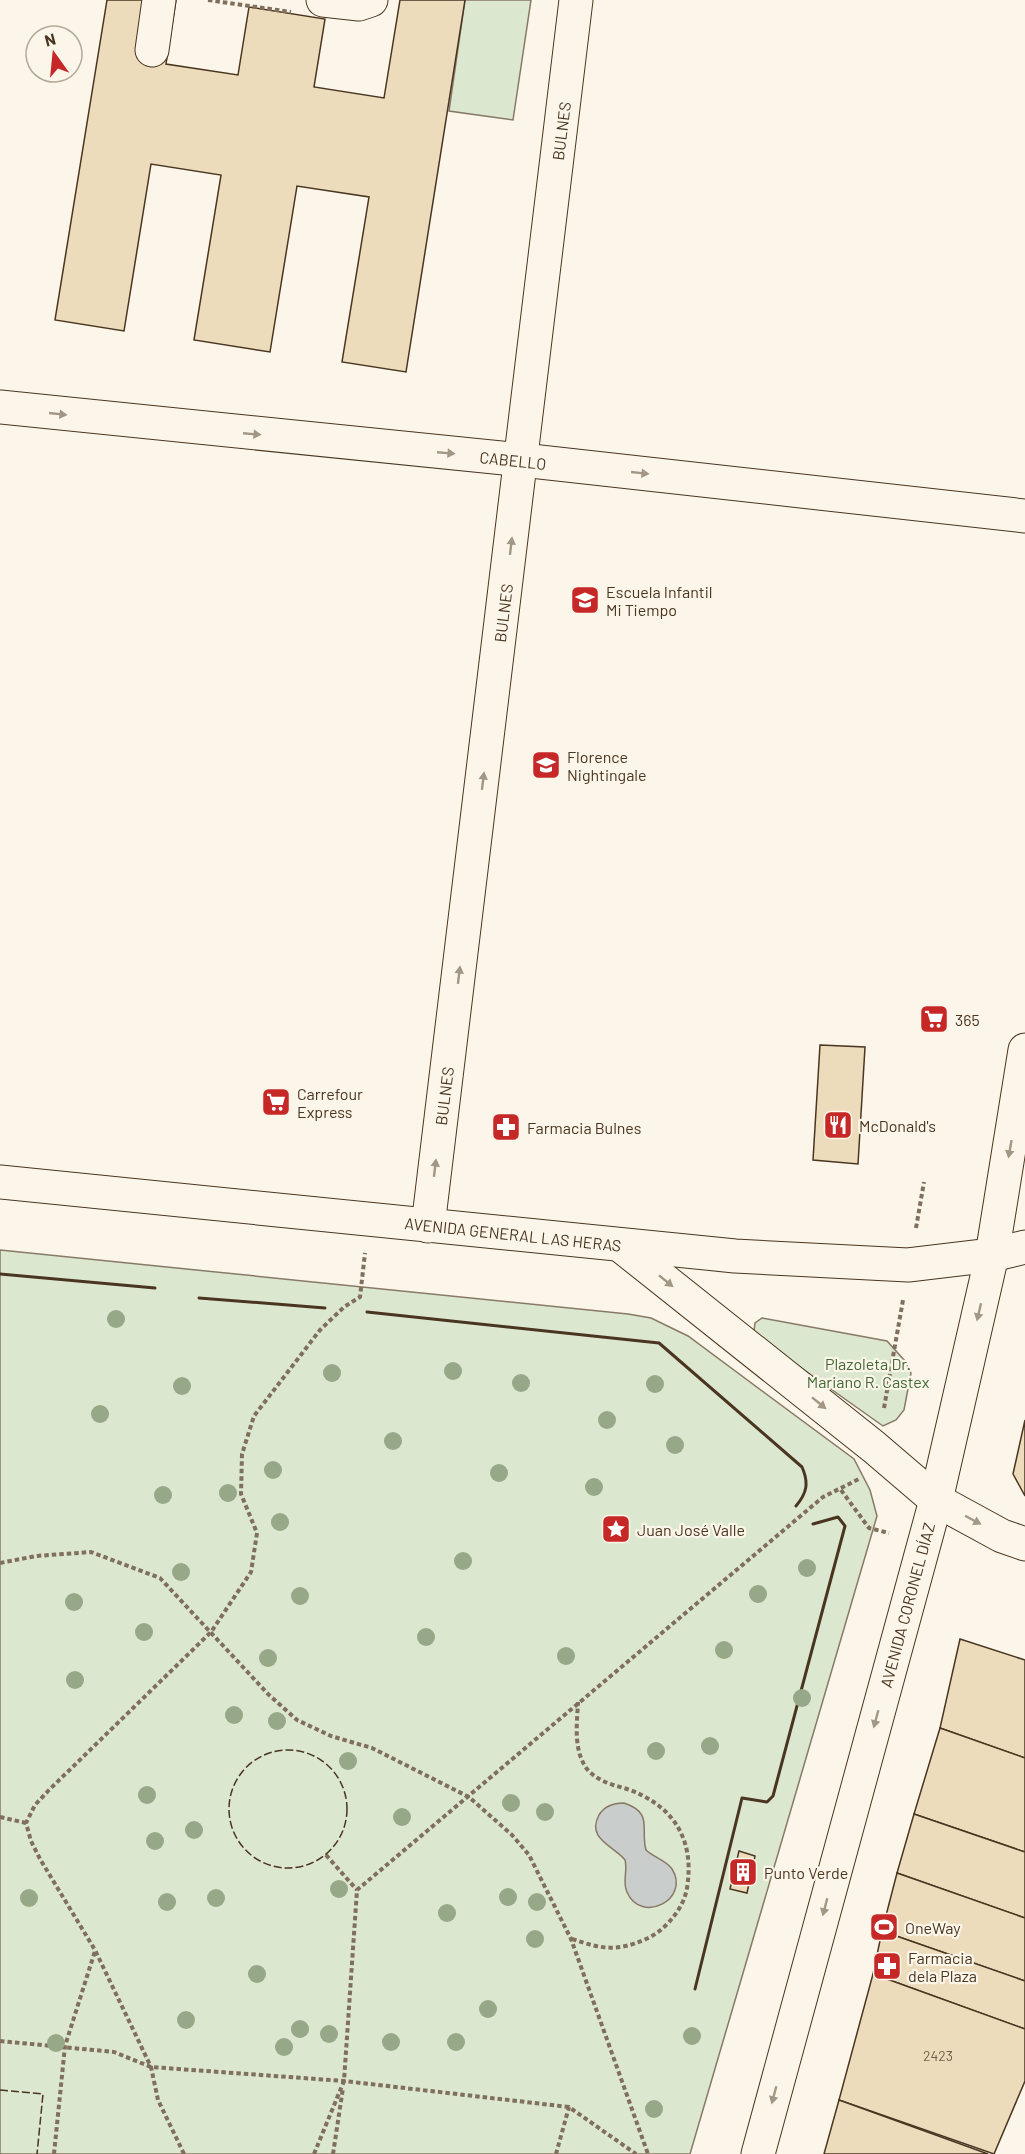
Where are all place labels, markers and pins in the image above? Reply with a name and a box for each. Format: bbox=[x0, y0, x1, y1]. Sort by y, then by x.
place label: Escuela Infantil Mi Tiempo bbox=[606, 582, 712, 619]
school or university icon: Escuela Infantil Mi Tiempo bbox=[569, 584, 601, 616]
place label: Florence Nightingale bbox=[567, 747, 647, 784]
school or university icon: Florence Nightingale bbox=[530, 749, 562, 781]
supermarket icon: 365 bbox=[918, 1003, 950, 1035]
place label: 365 bbox=[955, 1010, 980, 1029]
place label: Carrefour Express bbox=[297, 1084, 363, 1121]
supermarket icon: Carrefour Express bbox=[260, 1086, 292, 1118]
restaurant icon: McDonald's bbox=[822, 1109, 854, 1141]
pharmacy icon: Farmacia Bulnes bbox=[490, 1111, 522, 1143]
place label: McDonald's bbox=[859, 1116, 936, 1135]
place label: Farmacia Bulnes bbox=[527, 1118, 641, 1137]
place icon: Juan José Valle bbox=[600, 1513, 632, 1545]
place label: Juan José Valle bbox=[637, 1520, 745, 1539]
building icon: Punto Verde bbox=[727, 1856, 759, 1888]
place label: Punto Verde bbox=[764, 1863, 848, 1882]
sports icon: OneWay bbox=[868, 1911, 900, 1943]
place label: OneWay bbox=[905, 1918, 961, 1937]
place label: Farmacia dela Plaza bbox=[908, 1948, 977, 1985]
pharmacy icon: Farmacia dela Plaza bbox=[871, 1950, 903, 1982]

